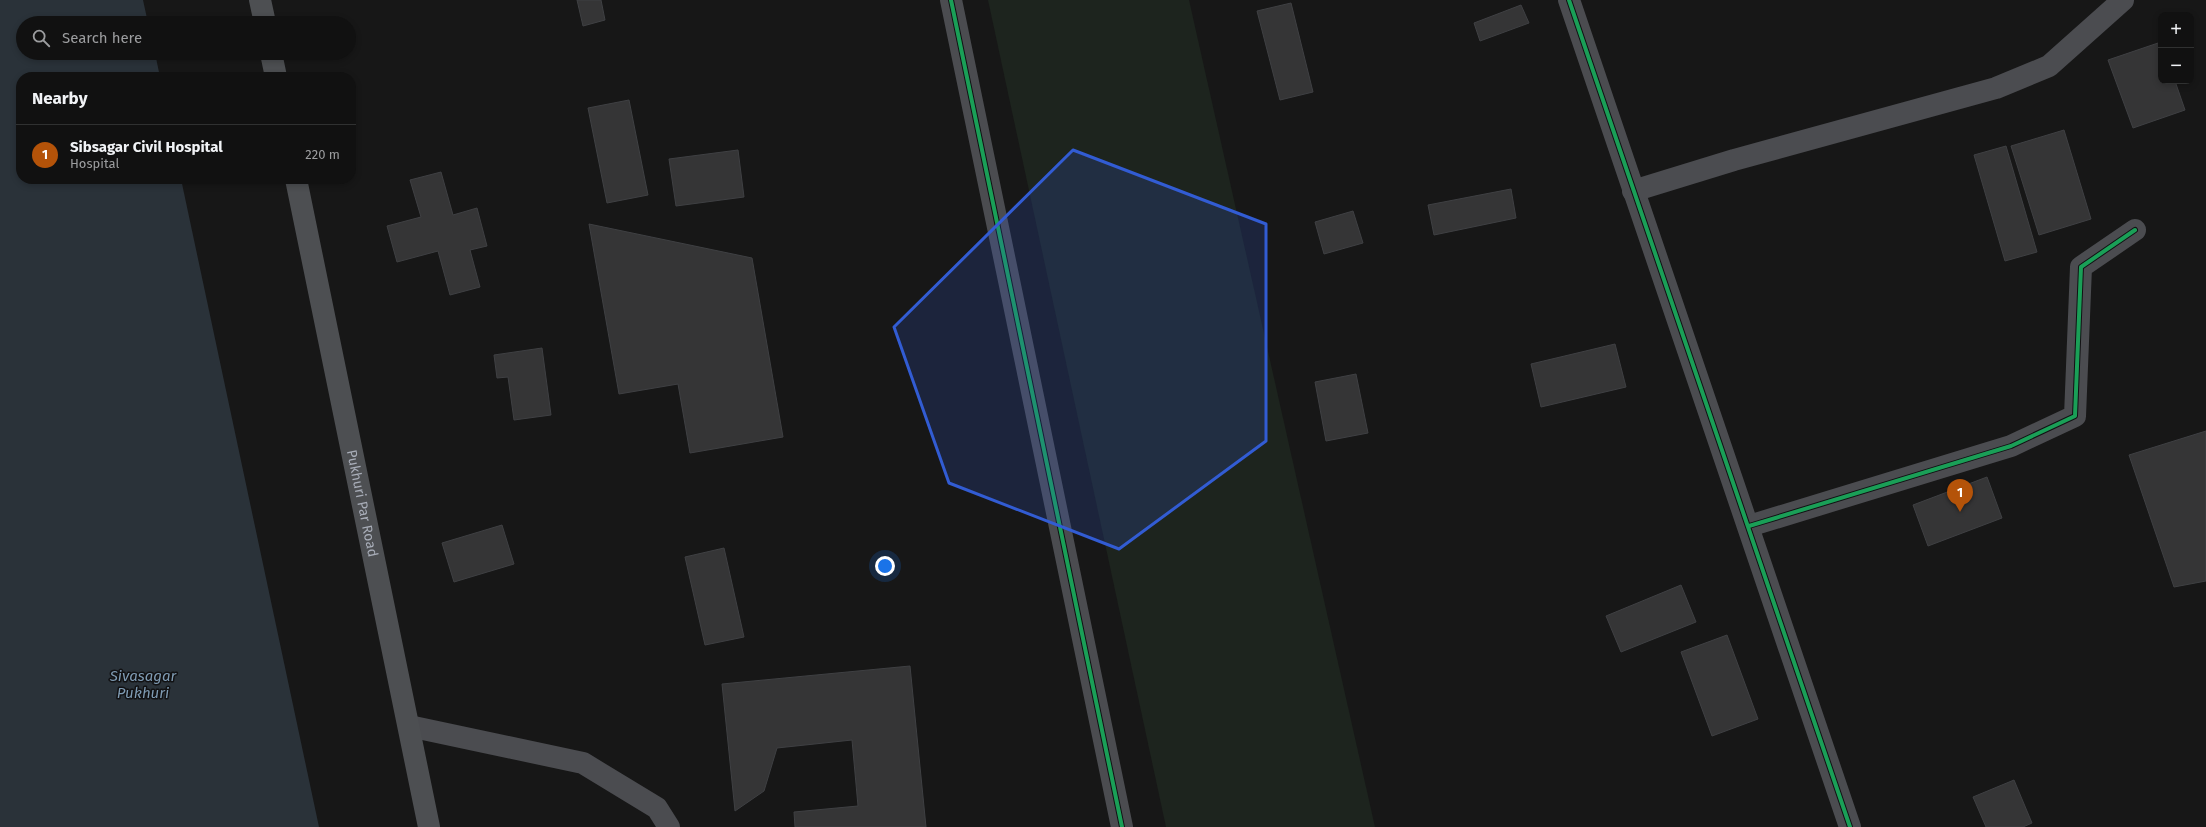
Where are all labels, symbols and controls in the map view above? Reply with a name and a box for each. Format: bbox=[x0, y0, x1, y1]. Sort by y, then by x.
map controls bbox=[2158, 12, 2194, 84]
button: + bbox=[2158, 12, 2194, 48]
search box bbox=[16, 16, 356, 60]
icon: search bbox=[30, 27, 52, 49]
text: Search here bbox=[62, 29, 142, 47]
button: − bbox=[2158, 48, 2194, 84]
text: Nearby bbox=[32, 88, 87, 109]
text: Sibsagar Civil Hospital bbox=[70, 138, 223, 156]
text: 1 bbox=[42, 147, 48, 162]
text: 220 m bbox=[305, 147, 340, 162]
text: Hospital bbox=[70, 156, 119, 171]
street label: Pukhuri Par Road bbox=[343, 448, 381, 558]
pin: 1 bbox=[1947, 479, 1973, 512]
your location bbox=[875, 556, 895, 576]
water label: Sivasagar Pukhuri bbox=[109, 667, 178, 702]

